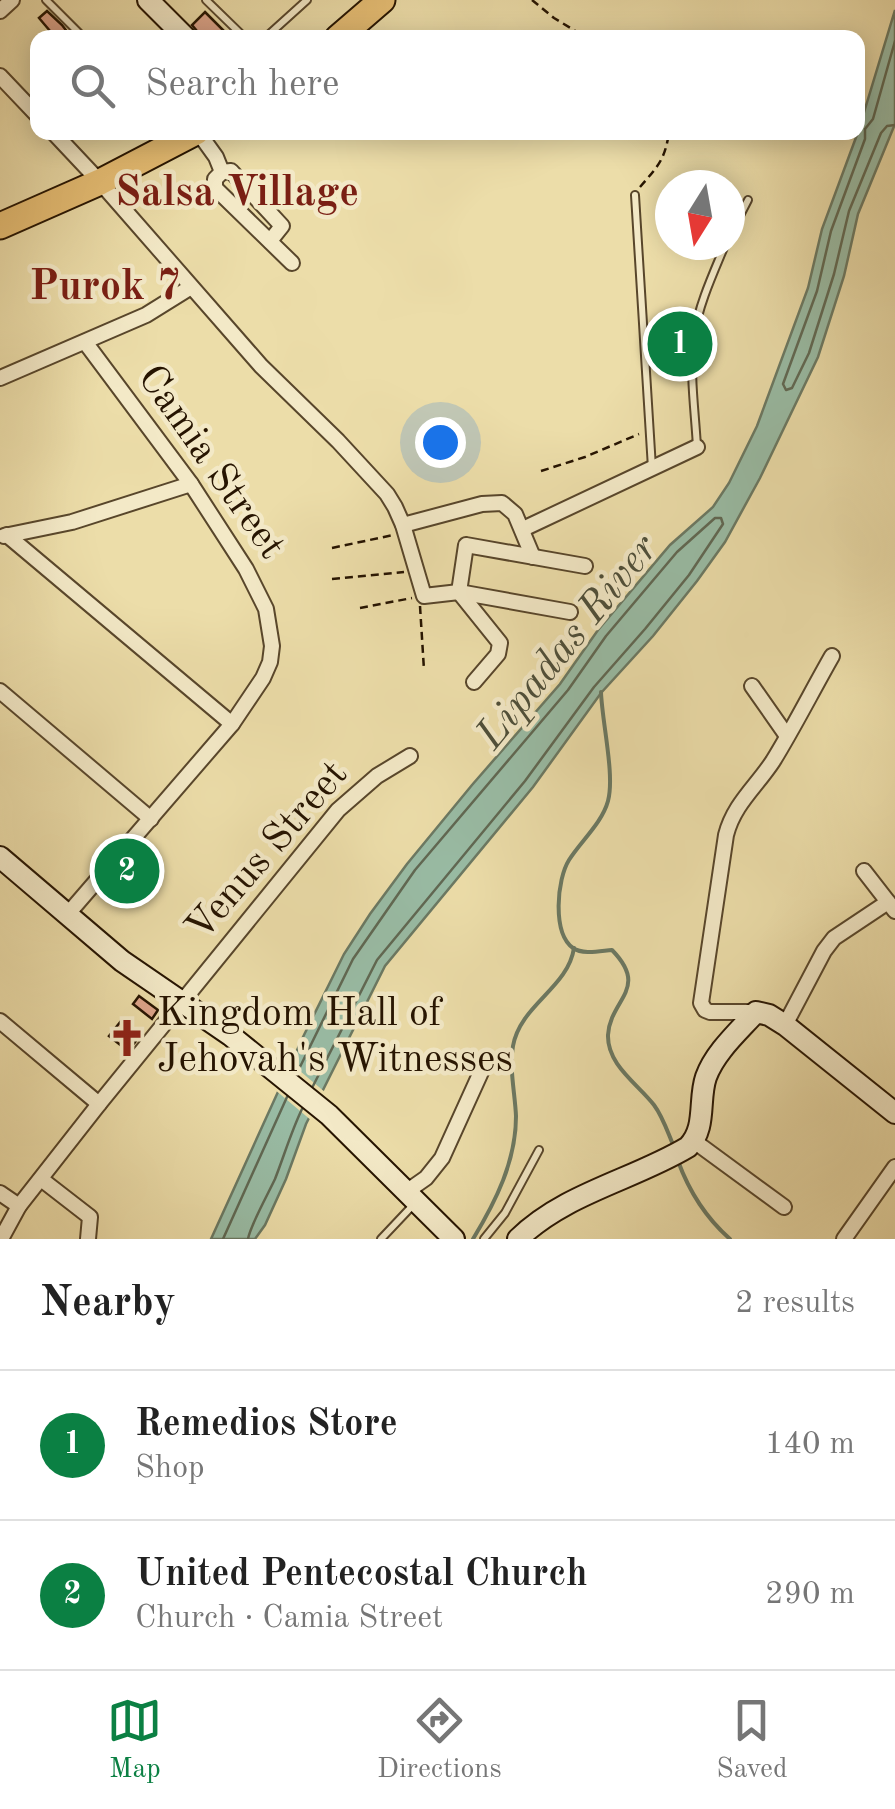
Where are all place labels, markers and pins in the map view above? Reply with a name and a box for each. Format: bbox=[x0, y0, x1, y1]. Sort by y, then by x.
pin: 1 bbox=[648, 306, 712, 382]
pin: 2 bbox=[94, 834, 160, 908]
place label: Kingdom Hall of Jehovah's Witnesses bbox=[157, 995, 513, 1081]
church icon: Kingdom Hall of Jehovah's Witnesses bbox=[106, 1017, 148, 1059]

